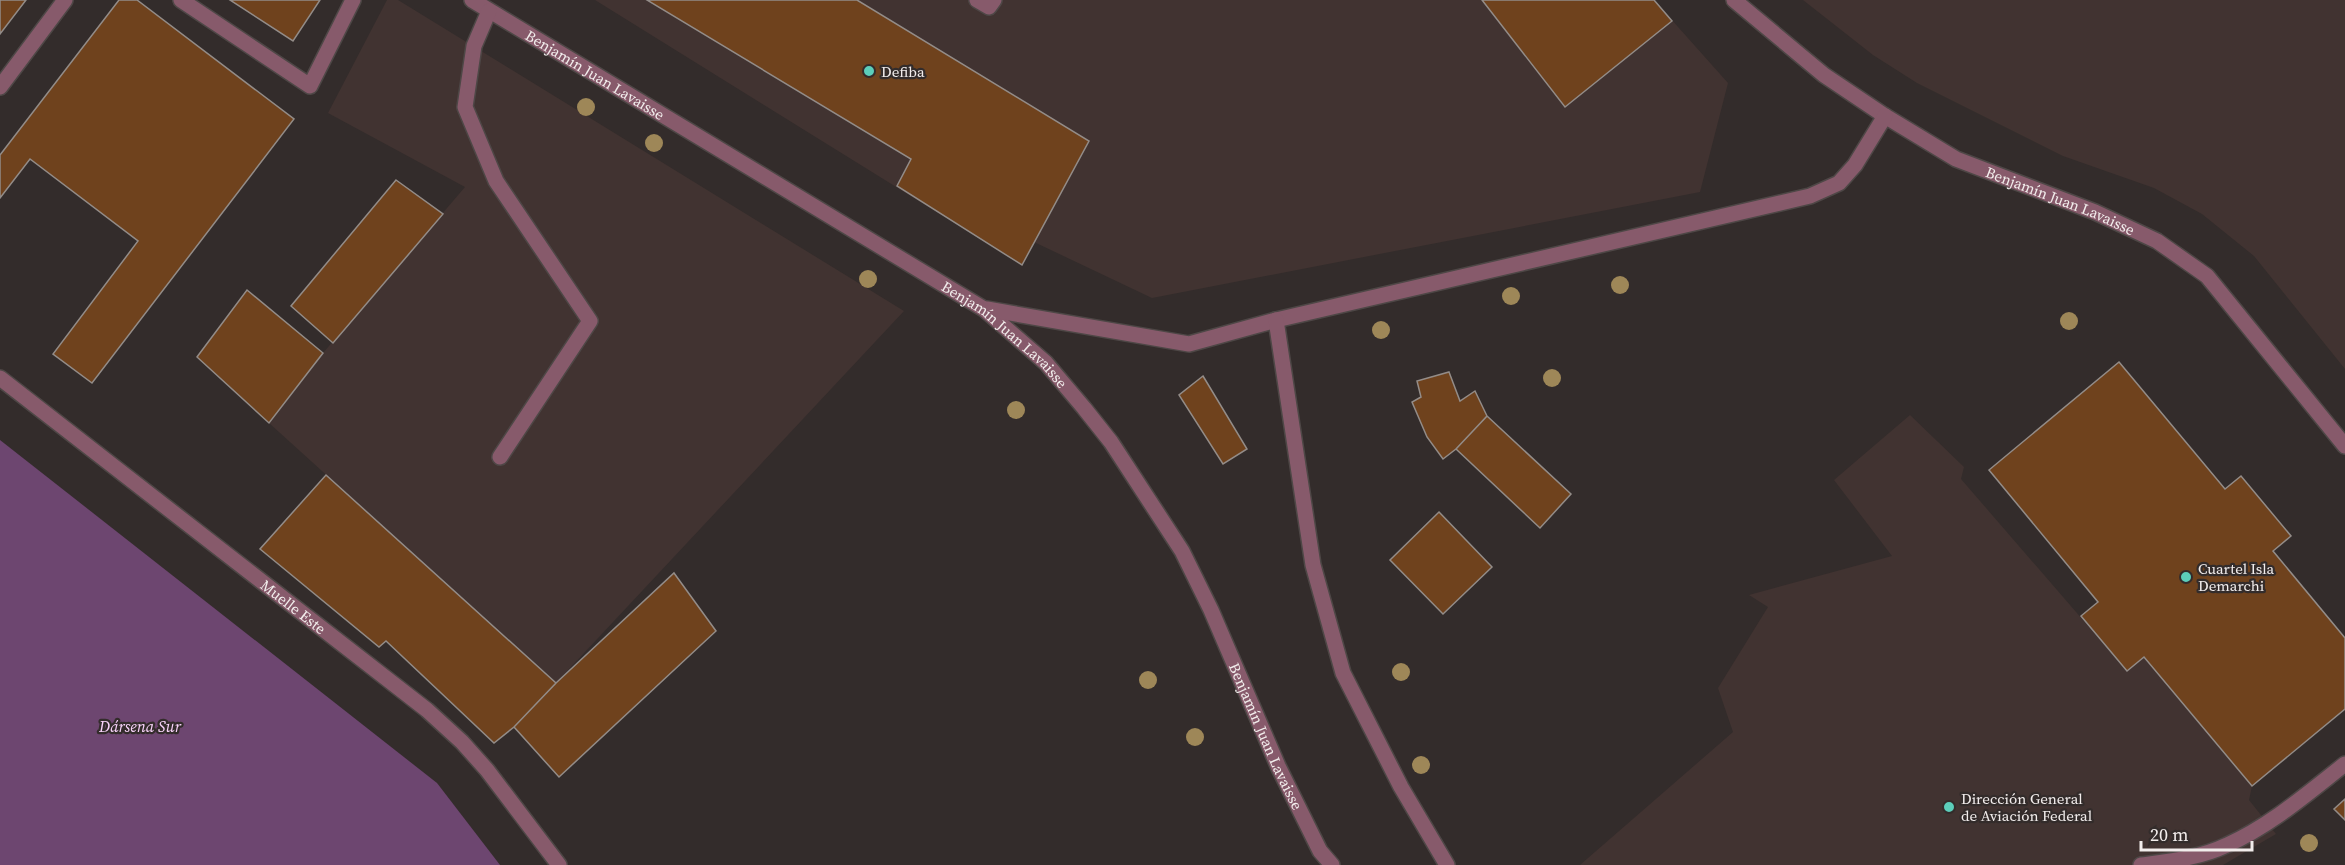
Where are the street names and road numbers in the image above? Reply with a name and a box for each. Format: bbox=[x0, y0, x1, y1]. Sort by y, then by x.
street label: Benjamín Juan Lavaisse bbox=[522, 24, 669, 125]
street label: Benjamín Juan Lavaisse bbox=[1983, 161, 2139, 240]
street label: Benjamín Juan Lavaisse bbox=[938, 275, 1073, 392]
street label: Muelle Este bbox=[257, 574, 331, 639]
street label: Benjamín Juan Lavaisse bbox=[1224, 659, 1309, 813]

